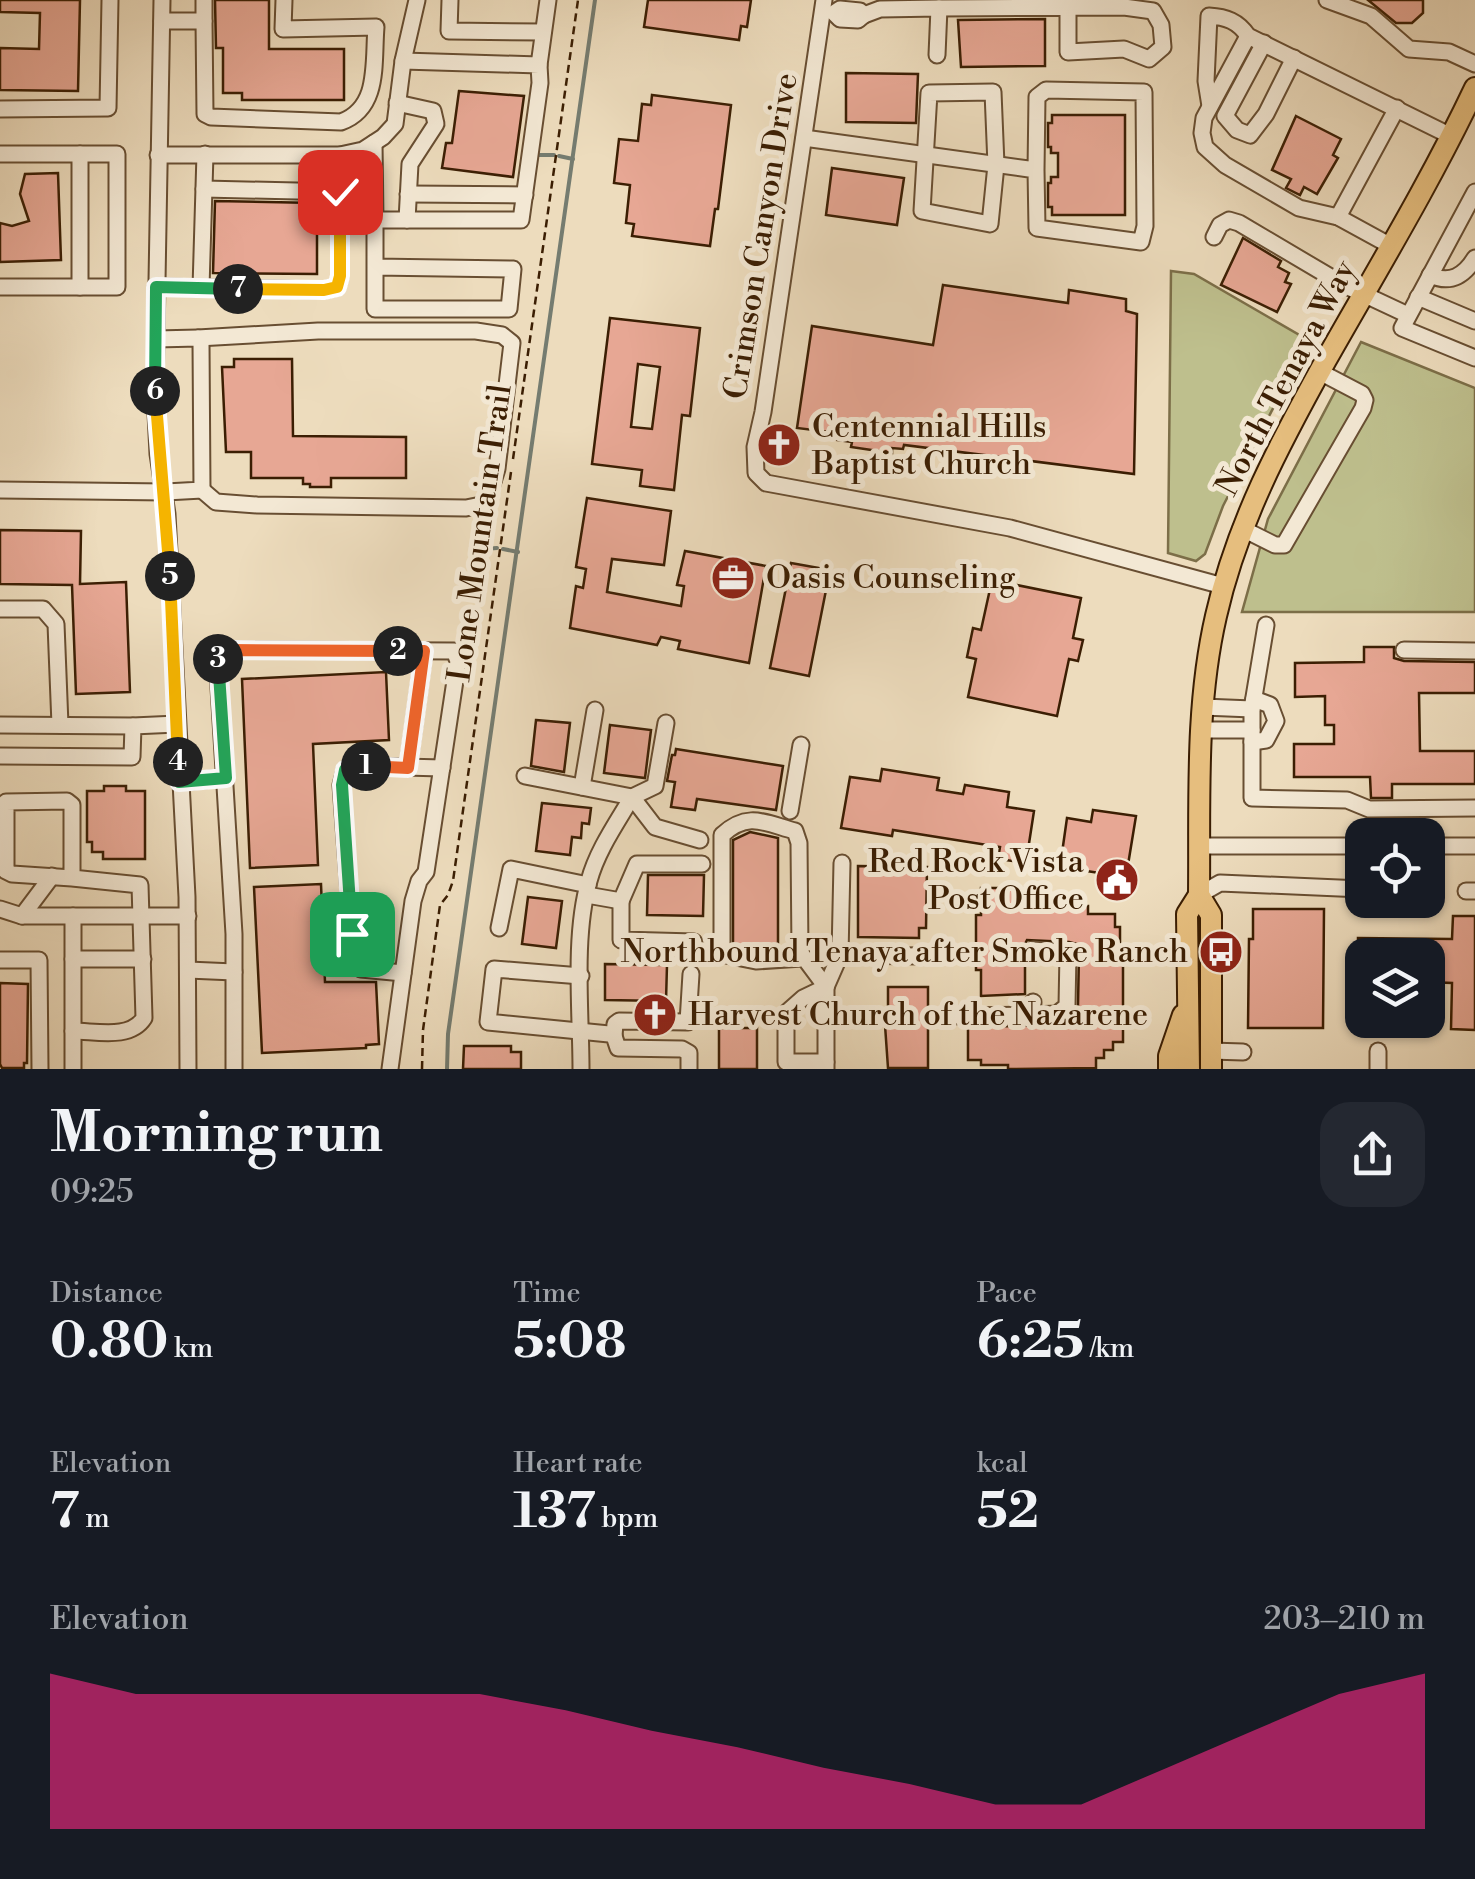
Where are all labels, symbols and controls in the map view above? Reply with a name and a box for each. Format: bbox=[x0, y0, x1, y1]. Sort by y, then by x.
street label: Crimson Canyon Drive bbox=[715, 70, 807, 402]
pin bbox=[298, 150, 383, 235]
icon: check bbox=[313, 165, 368, 220]
street label: North Tenaya Way bbox=[1207, 253, 1365, 503]
pin: 7 bbox=[213, 264, 263, 314]
text: 7 bbox=[230, 271, 246, 306]
pin: 6 bbox=[130, 366, 180, 416]
text: 6 bbox=[146, 373, 164, 408]
street label: Lone Mountain Trail bbox=[439, 381, 521, 684]
place label: Centennial Hills Baptist Church bbox=[811, 407, 1047, 484]
church icon: Centennial Hills Baptist Church bbox=[756, 422, 802, 468]
pin: 5 bbox=[145, 551, 195, 601]
office icon: Oasis Counseling bbox=[710, 555, 756, 601]
text: 5 bbox=[161, 558, 179, 593]
place label: Oasis Counseling bbox=[766, 558, 1016, 598]
pin: 2 bbox=[373, 626, 423, 676]
text: 2 bbox=[389, 633, 407, 668]
pin: 3 bbox=[193, 634, 243, 684]
text: 3 bbox=[210, 641, 226, 676]
pin: 4 bbox=[153, 737, 203, 787]
pin: 1 bbox=[341, 741, 391, 791]
text: 4 bbox=[169, 744, 187, 779]
text: 1 bbox=[359, 748, 373, 783]
map controls bbox=[1345, 818, 1445, 1038]
button: locate bbox=[1345, 818, 1445, 918]
place label: Red Rock Vista Post Office bbox=[868, 842, 1085, 919]
public building icon: Red Rock Vista Post Office bbox=[1094, 857, 1140, 903]
pin bbox=[310, 892, 395, 977]
icon: arrive bbox=[325, 907, 380, 962]
bus stop icon: Northbound Tenaya after Smoke Ranch bbox=[1198, 929, 1244, 975]
place label: Northbound Tenaya after Smoke Ranch bbox=[621, 932, 1188, 972]
button: layers bbox=[1345, 938, 1445, 1038]
church icon: Harvest Church of the Nazarene bbox=[632, 992, 678, 1038]
place label: Harvest Church of the Nazarene bbox=[688, 995, 1148, 1035]
text: Morning run bbox=[50, 1100, 383, 1169]
button: share bbox=[1320, 1102, 1425, 1207]
text: 09:25 bbox=[50, 1172, 134, 1212]
text: Distance bbox=[50, 1276, 163, 1311]
text: Time bbox=[513, 1276, 581, 1311]
text: Pace bbox=[977, 1276, 1037, 1311]
text: 0.80 bbox=[50, 1311, 168, 1373]
text: 5:08 bbox=[513, 1311, 626, 1373]
text: 6:25 bbox=[977, 1311, 1084, 1373]
text: km bbox=[168, 1331, 213, 1366]
text: /km bbox=[1084, 1331, 1134, 1366]
text: Elevation bbox=[50, 1446, 171, 1481]
text: Heart rate bbox=[513, 1446, 643, 1481]
text: kcal bbox=[977, 1446, 1027, 1481]
text: 7 bbox=[50, 1481, 80, 1543]
text: 137 bbox=[513, 1481, 596, 1543]
text: 52 bbox=[977, 1481, 1039, 1543]
text: m bbox=[80, 1501, 110, 1536]
text: bpm bbox=[596, 1501, 658, 1536]
text: Elevation bbox=[50, 1599, 189, 1639]
text: 203–210 m bbox=[1263, 1599, 1425, 1639]

